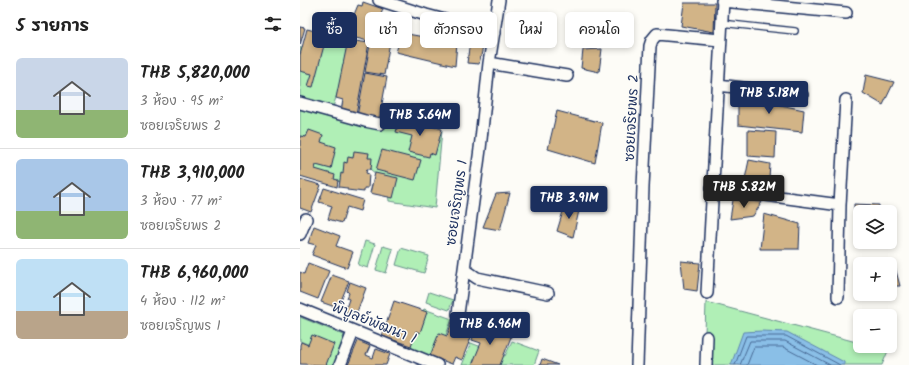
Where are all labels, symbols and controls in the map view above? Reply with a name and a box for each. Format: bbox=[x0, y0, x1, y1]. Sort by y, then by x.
chip: ซื้อ bbox=[312, 12, 357, 48]
chip: เช่า bbox=[365, 12, 412, 48]
chip: ตัวกรอง bbox=[420, 12, 497, 48]
chip: ใหม่ bbox=[505, 12, 557, 48]
chip: คอนโด bbox=[565, 12, 634, 48]
text: 5 รายการ bbox=[16, 13, 89, 40]
icon: filters bbox=[262, 13, 284, 35]
text: THB 5,820,000 bbox=[140, 60, 250, 87]
icon: home bbox=[48, 74, 96, 122]
street label: ซอยเจริยพร 2 bbox=[619, 74, 645, 162]
pin: THB 5.18M bbox=[723, 81, 815, 115]
text: THB 5.18M bbox=[739, 83, 799, 104]
text: 3 ห้อง · 95 m² bbox=[140, 91, 223, 112]
pin: THB 5.64M bbox=[374, 103, 466, 137]
text: THB 5.64M bbox=[389, 105, 451, 126]
text: ซอยเจริยพร 2 bbox=[140, 116, 221, 137]
street label: ซอยเจริญพร 1 bbox=[440, 158, 474, 248]
text: THB 3,910,000 bbox=[140, 160, 244, 187]
icon: home bbox=[48, 175, 96, 223]
pin: THB 5.82M bbox=[698, 175, 790, 209]
text: THB 5.82M bbox=[712, 177, 776, 198]
pin: THB 3.91M bbox=[523, 186, 615, 220]
text: THB 3.91M bbox=[539, 188, 599, 209]
text: 3 ห้อง · 77 m² bbox=[140, 191, 222, 212]
map controls bbox=[853, 205, 897, 353]
button: layers bbox=[853, 205, 897, 249]
text: ซอยเจริยพร 2 bbox=[140, 216, 221, 237]
button: + bbox=[853, 257, 897, 301]
text: THB 6,960,000 bbox=[140, 260, 248, 287]
icon: home bbox=[48, 275, 96, 323]
text: 4 ห้อง · 112 m² bbox=[140, 291, 225, 312]
street label: พิบูลย์พัฒนา 1 bbox=[328, 296, 420, 350]
button: − bbox=[853, 309, 897, 353]
pin: THB 6.96M bbox=[444, 312, 536, 346]
text: THB 6.96M bbox=[459, 314, 521, 335]
text: ซอยเจริญพร 1 bbox=[140, 316, 221, 337]

